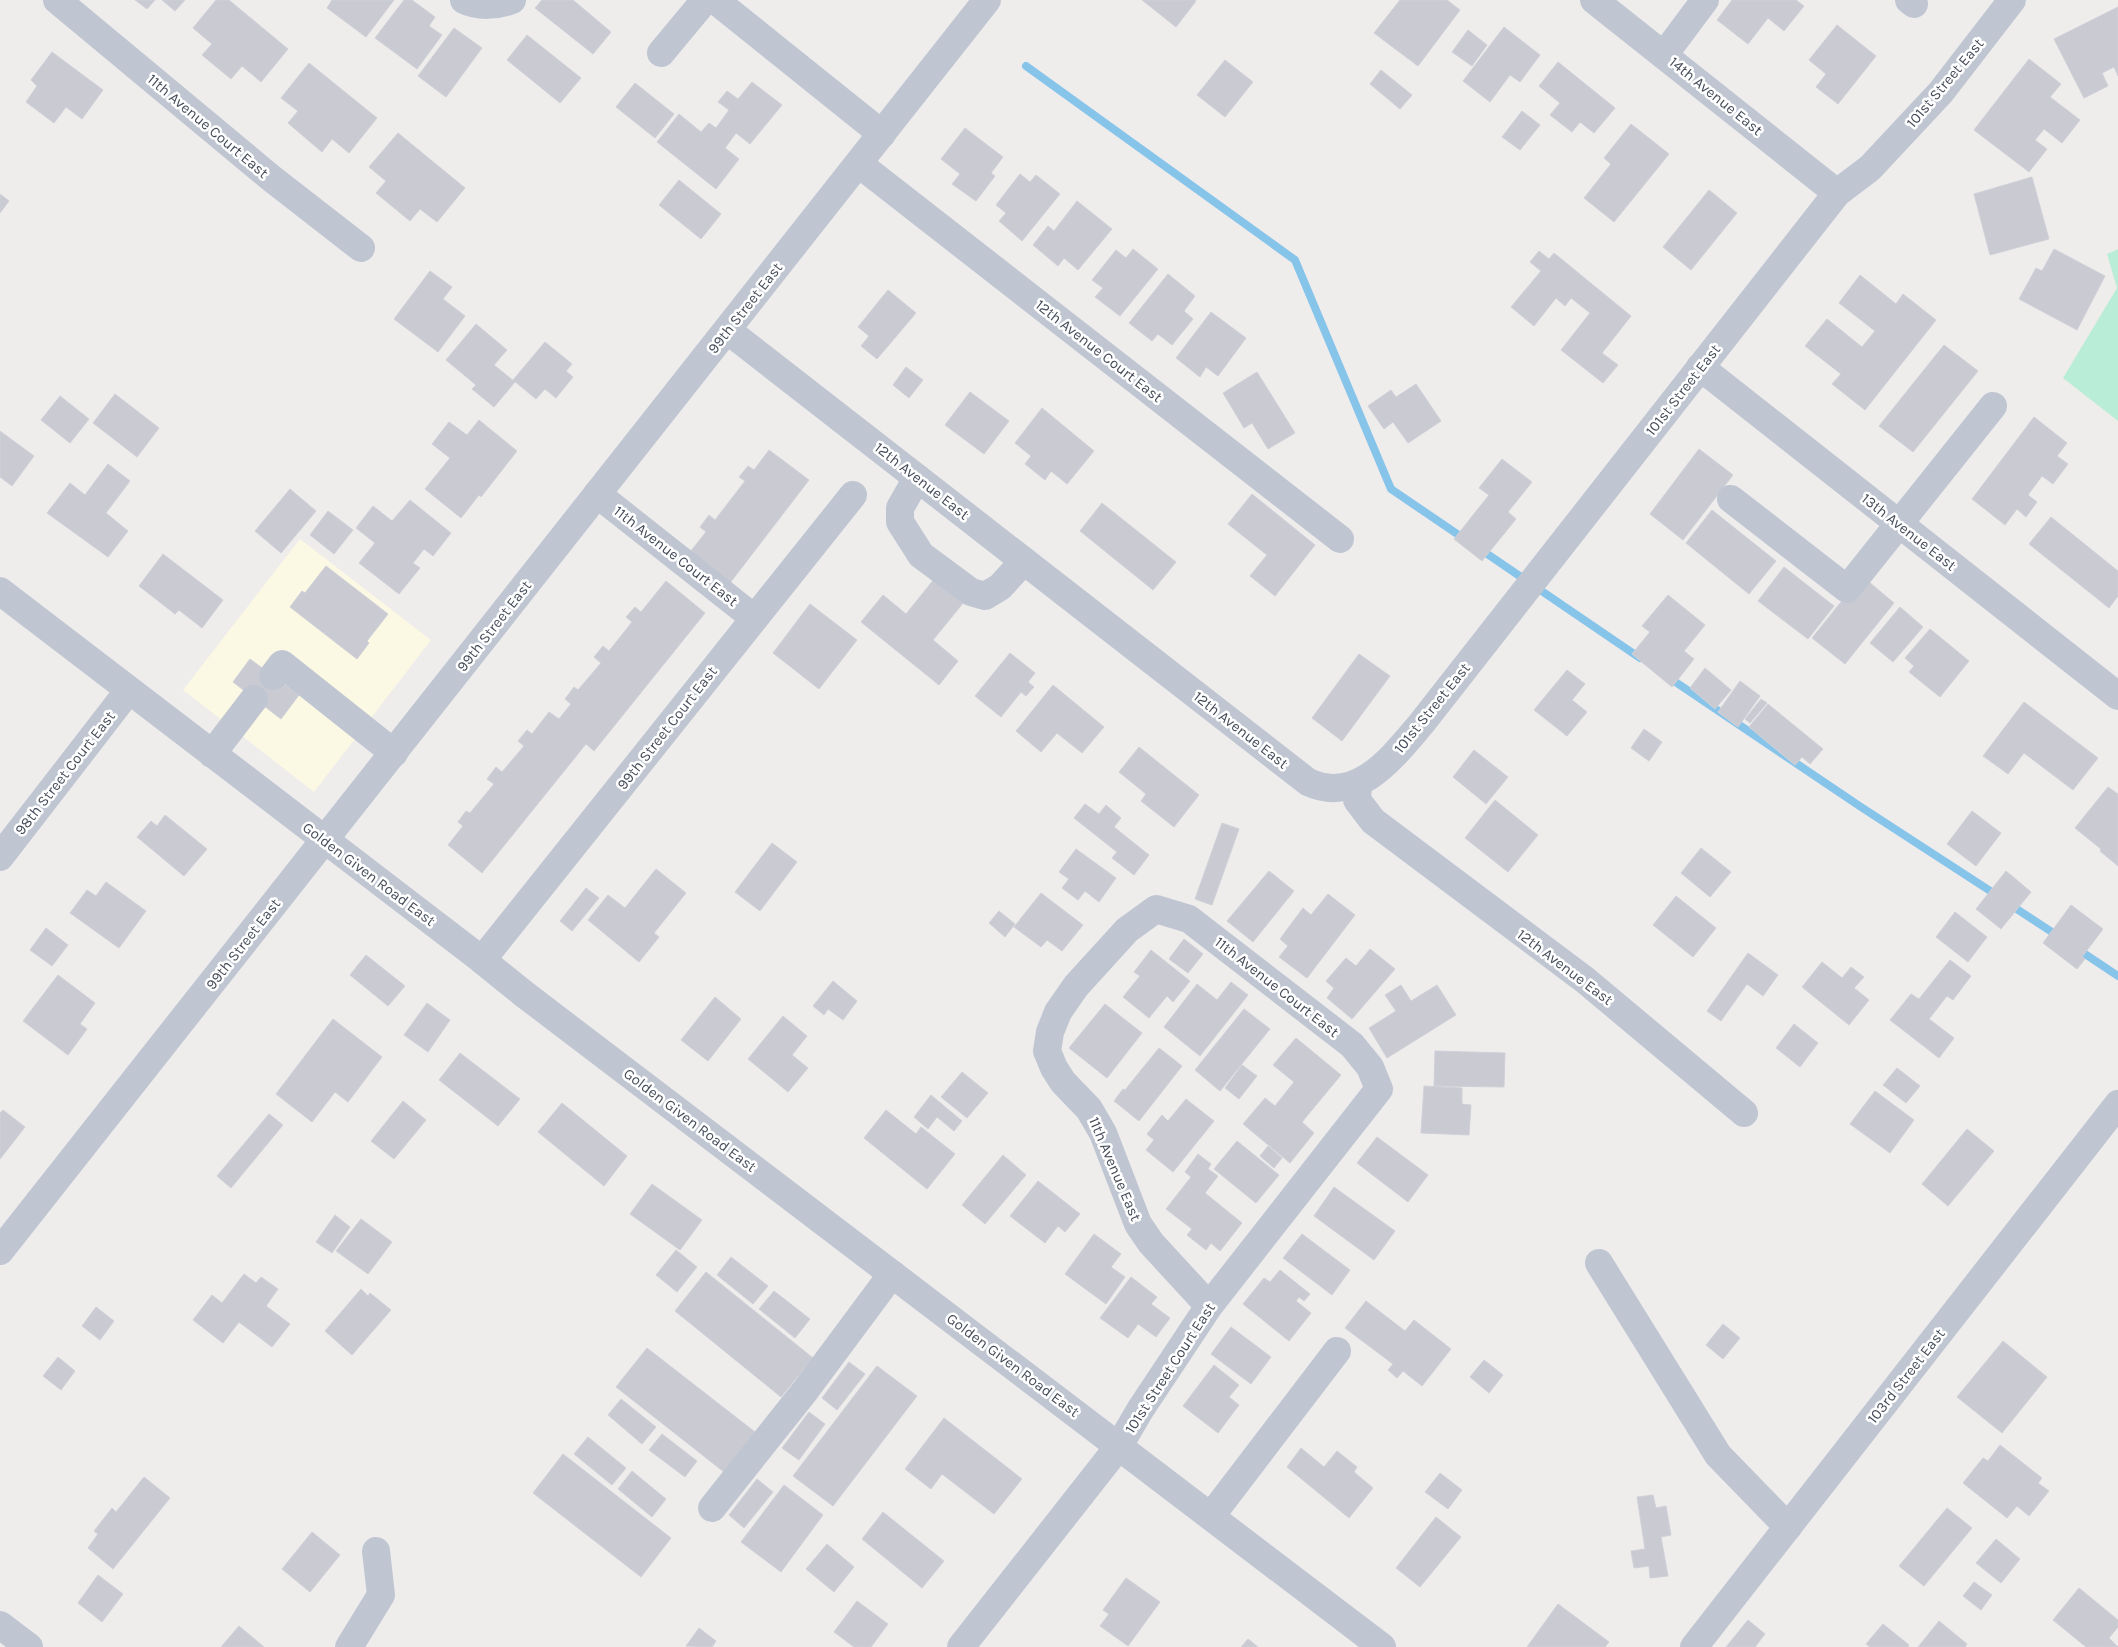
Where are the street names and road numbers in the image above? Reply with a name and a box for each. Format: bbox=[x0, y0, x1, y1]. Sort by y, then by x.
street label: 101st Street East bbox=[1902, 34, 1988, 131]
street label: 14th Avenue East bbox=[1666, 53, 1767, 139]
street label: 11th Avenue Court East bbox=[144, 70, 272, 182]
street label: 99th Street East bbox=[704, 259, 786, 357]
street label: 12th Avenue Court East bbox=[1032, 296, 1166, 406]
street label: 101st Street East bbox=[1642, 341, 1724, 439]
street label: 12th Avenue East bbox=[871, 438, 973, 524]
street label: 13th Avenue East bbox=[1858, 489, 1960, 575]
street label: 11th Avenue Court East bbox=[610, 502, 742, 610]
street label: 99th Street East bbox=[453, 577, 535, 675]
street label: 101st Street East bbox=[1390, 659, 1474, 757]
street label: 99th Street Court East bbox=[613, 662, 721, 793]
street label: 12th Avenue East bbox=[1190, 687, 1292, 773]
street label: 98th Street Court East bbox=[11, 707, 119, 839]
street label: Golden Given Road East bbox=[299, 818, 439, 930]
street label: 99th Street East bbox=[202, 895, 284, 993]
street label: 12th Avenue East bbox=[1514, 925, 1617, 1009]
street label: 11th Avenue Court East bbox=[1211, 933, 1343, 1041]
street label: Golden Given Road East bbox=[620, 1064, 760, 1176]
street label: 11th Avenue East bbox=[1085, 1114, 1145, 1224]
street label: 101st Street Court East bbox=[1121, 1299, 1219, 1437]
street label: Golden Given Road East bbox=[943, 1309, 1083, 1421]
street label: 103rd Street East bbox=[1863, 1325, 1949, 1427]

